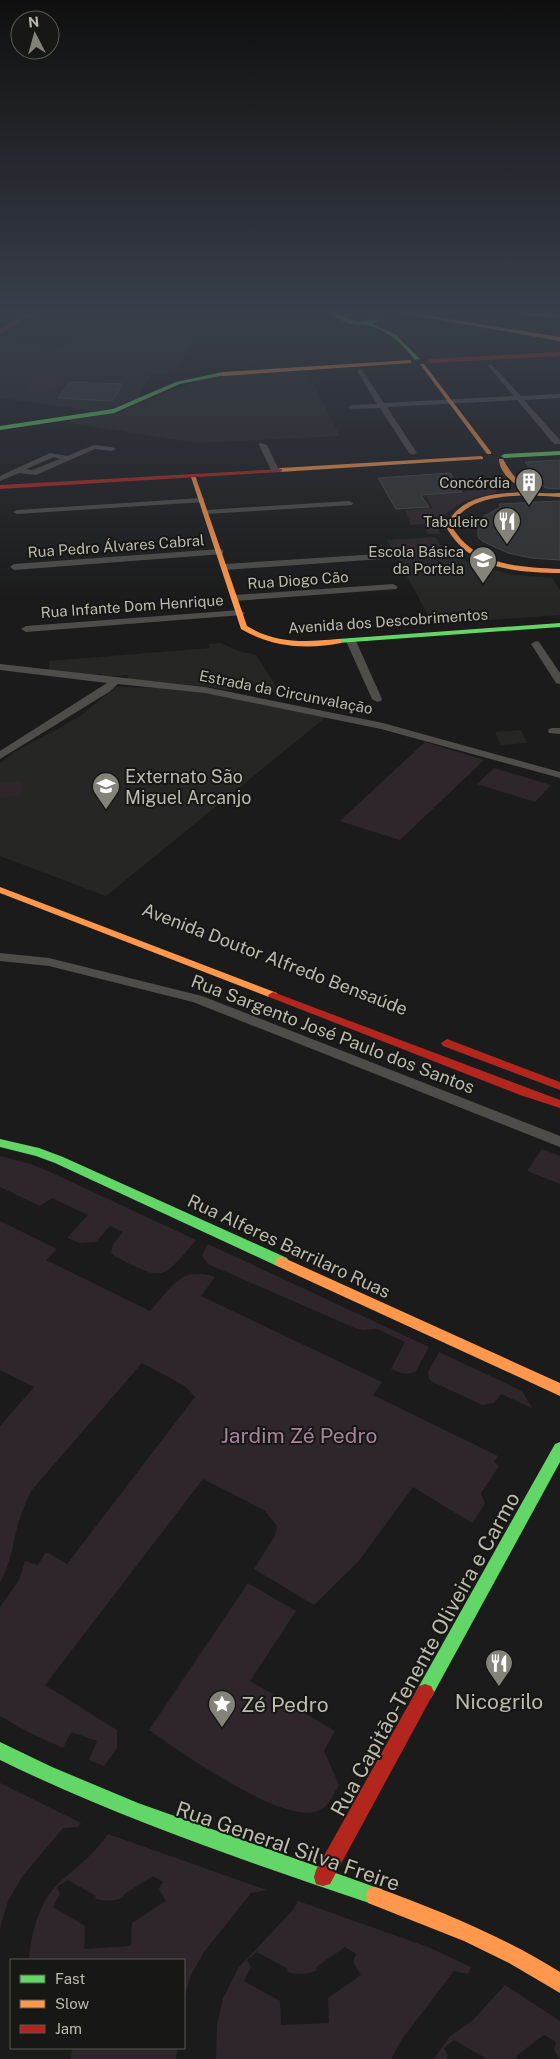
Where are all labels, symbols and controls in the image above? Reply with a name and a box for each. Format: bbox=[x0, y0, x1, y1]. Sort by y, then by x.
north arrow bbox=[10, 10, 60, 60]
text: N bbox=[27, 14, 40, 31]
building icon: Concórdia bbox=[514, 467, 544, 506]
place label: Concórdia bbox=[439, 474, 510, 491]
restaurant icon: Tabuleiro bbox=[492, 506, 522, 545]
place label: Tabuleiro bbox=[423, 513, 488, 530]
street label: Rua Pedro Álvares Cabral bbox=[27, 531, 205, 561]
place label: Escola Básica da Portela bbox=[368, 543, 464, 577]
school or university icon: Escola Básica da Portela bbox=[468, 545, 498, 584]
street label: Rua Diogo Cão bbox=[247, 568, 349, 592]
street label: Rua Infante Dom Henrique bbox=[40, 591, 224, 621]
street label: Avenida dos Descobrimentos bbox=[287, 606, 489, 636]
street label: Estrada da Circunvalação bbox=[198, 667, 374, 717]
place label: Externato São Miguel Arcanjo bbox=[125, 766, 251, 808]
school or university icon: Externato São Miguel Arcanjo bbox=[91, 771, 121, 810]
street label: Avenida Doutor Alfredo Bensaúde bbox=[139, 899, 411, 1019]
street label: Rua Sargento José Paulo dos Santos bbox=[188, 970, 478, 1098]
street label: Rua Alferes Barrilaro Ruas bbox=[184, 1190, 394, 1302]
park label: Jardim Zé Pedro bbox=[221, 1423, 377, 1448]
street label: Rua Capitão-Tenente Oliveira e Carmo bbox=[325, 1488, 525, 1820]
restaurant icon: Nicogrilo bbox=[484, 1648, 514, 1687]
place icon: Zé Pedro bbox=[207, 1689, 237, 1728]
place label: Nicogrilo bbox=[455, 1689, 543, 1714]
place label: Zé Pedro bbox=[241, 1692, 329, 1717]
street label: Rua General Silva Freire bbox=[173, 1796, 403, 1896]
legend bbox=[10, 1959, 185, 2049]
text: Fast bbox=[55, 1970, 85, 1987]
text: Slow bbox=[55, 1995, 90, 2012]
text: Jam bbox=[55, 2020, 82, 2037]

